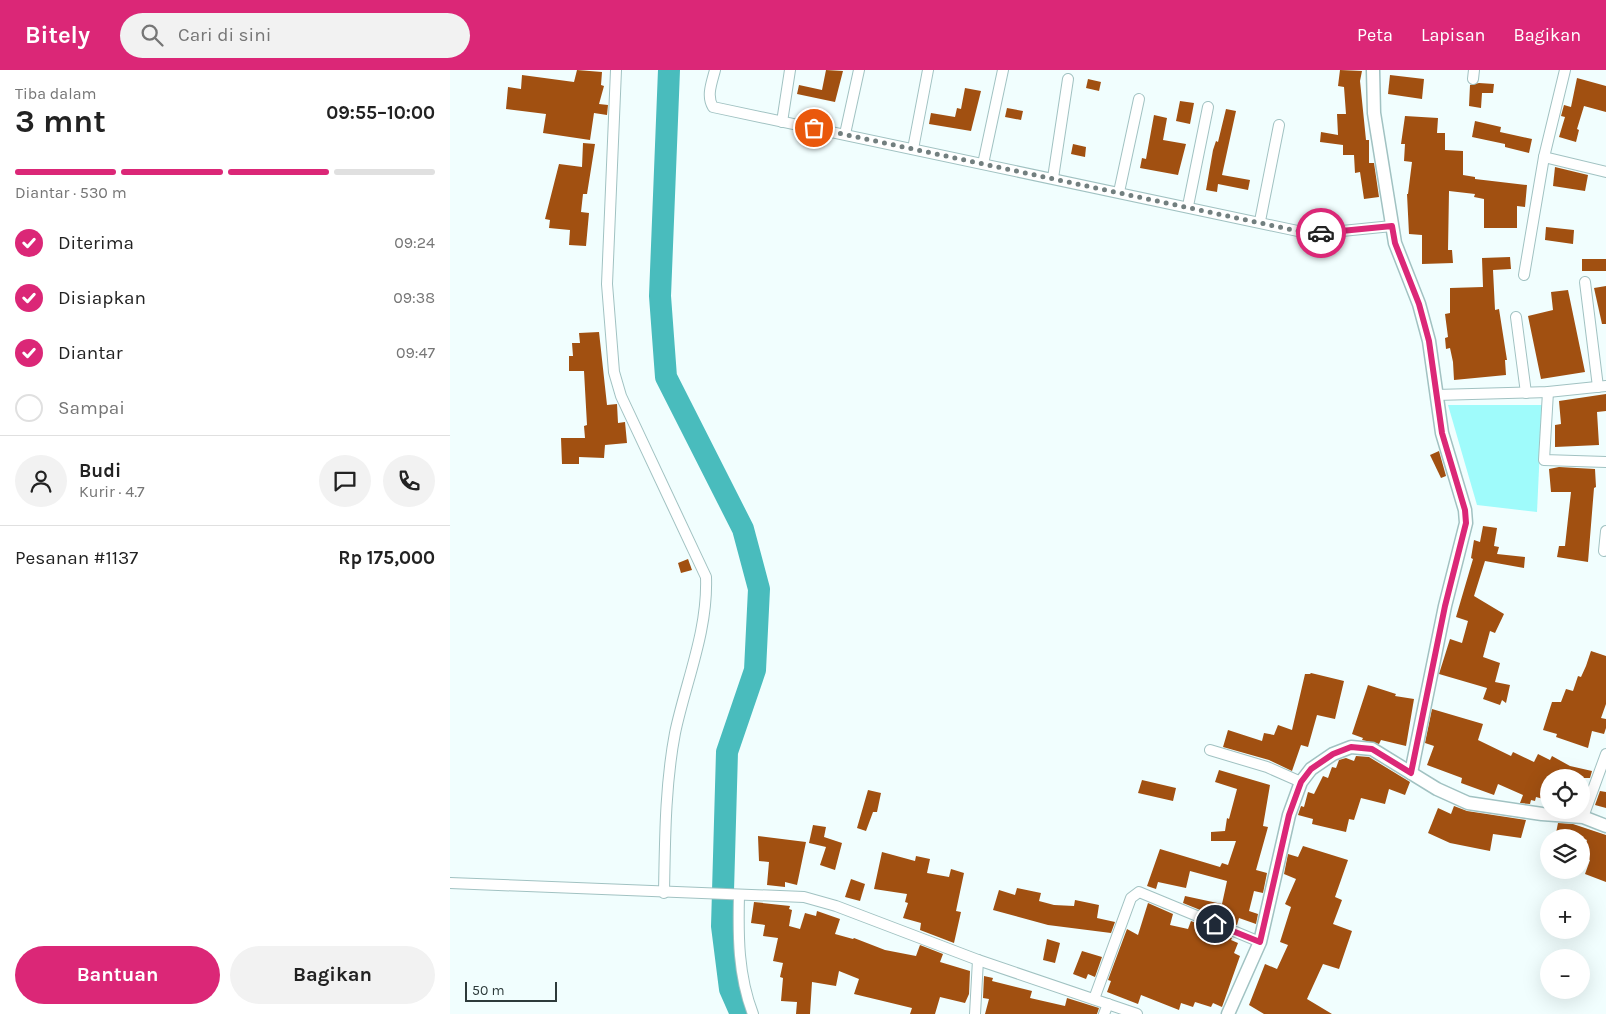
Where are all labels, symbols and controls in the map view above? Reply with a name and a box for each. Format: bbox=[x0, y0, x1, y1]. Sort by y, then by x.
search box bbox=[120, 13, 470, 58]
text: Bitely bbox=[25, 21, 90, 49]
icon: search bbox=[138, 21, 166, 49]
text: Cari di sini bbox=[178, 24, 271, 46]
text: Peta bbox=[1357, 24, 1393, 46]
text: Lapisan bbox=[1421, 24, 1485, 46]
text: Bagikan bbox=[1513, 24, 1581, 46]
text: Tiba dalam bbox=[15, 84, 96, 103]
text: 09:55–10:00 bbox=[326, 102, 435, 124]
text: 3 mnt bbox=[15, 103, 106, 140]
pin bbox=[793, 107, 835, 149]
icon: bag bbox=[800, 114, 828, 142]
text: Diantar · 530 m bbox=[15, 183, 127, 202]
courier bbox=[1296, 208, 1346, 258]
icon: car bbox=[1307, 219, 1335, 247]
icon: check bbox=[15, 229, 43, 257]
text: Diterima bbox=[58, 232, 134, 254]
text: 09:24 bbox=[394, 233, 435, 252]
icon: check bbox=[15, 284, 43, 312]
text: Disiapkan bbox=[58, 287, 146, 309]
text: 09:38 bbox=[393, 288, 435, 307]
icon: check bbox=[15, 339, 43, 367]
text: Diantar bbox=[58, 342, 123, 364]
text: 09:47 bbox=[396, 343, 435, 362]
text: Sampai bbox=[58, 397, 125, 419]
button: person bbox=[15, 455, 67, 507]
button: chat bbox=[319, 455, 371, 507]
button: phone bbox=[383, 455, 435, 507]
text: Budi bbox=[79, 460, 121, 482]
text: Kurir · 4.7 bbox=[79, 482, 145, 501]
text: Pesanan #1137 bbox=[15, 547, 138, 569]
text: Rp 175,000 bbox=[338, 547, 435, 569]
map controls bbox=[1540, 769, 1590, 999]
button: locate bbox=[1540, 769, 1590, 819]
button: layers bbox=[1540, 829, 1590, 879]
button: + bbox=[1540, 889, 1590, 939]
pin bbox=[1194, 903, 1236, 945]
icon: home bbox=[1201, 910, 1229, 938]
button: Bantuan bbox=[15, 946, 220, 1004]
button: Bagikan bbox=[230, 946, 435, 1004]
button: − bbox=[1540, 949, 1590, 999]
scale bar bbox=[465, 979, 558, 1002]
text: 50 m bbox=[472, 982, 505, 999]

